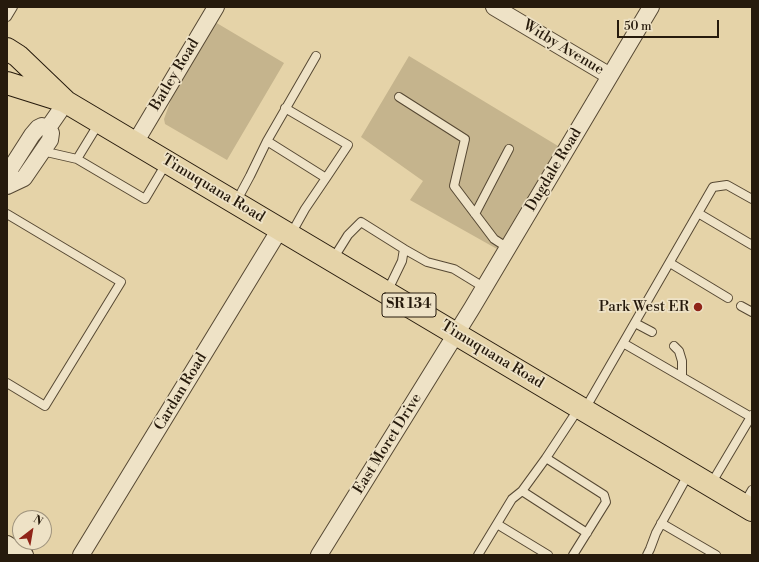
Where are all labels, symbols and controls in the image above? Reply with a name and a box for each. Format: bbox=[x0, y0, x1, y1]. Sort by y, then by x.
scale bar bbox=[619, 12, 721, 38]
street label: Witby Avenue bbox=[519, 17, 607, 79]
text: 50 m bbox=[624, 19, 652, 34]
street label: Batley Road bbox=[146, 36, 204, 114]
street label: Dugdale Road bbox=[522, 125, 586, 215]
street label: Timuquana Road bbox=[158, 151, 268, 227]
road number: SR 134 bbox=[382, 293, 436, 317]
place label: Park West ER bbox=[599, 298, 689, 316]
marker: Park West ER bbox=[692, 301, 704, 313]
street label: Timuquana Road bbox=[437, 317, 547, 393]
street label: Cardan Road bbox=[151, 350, 211, 434]
street label: East Moret Drive bbox=[350, 390, 426, 498]
north arrow bbox=[12, 510, 52, 550]
text: N bbox=[30, 512, 45, 529]

